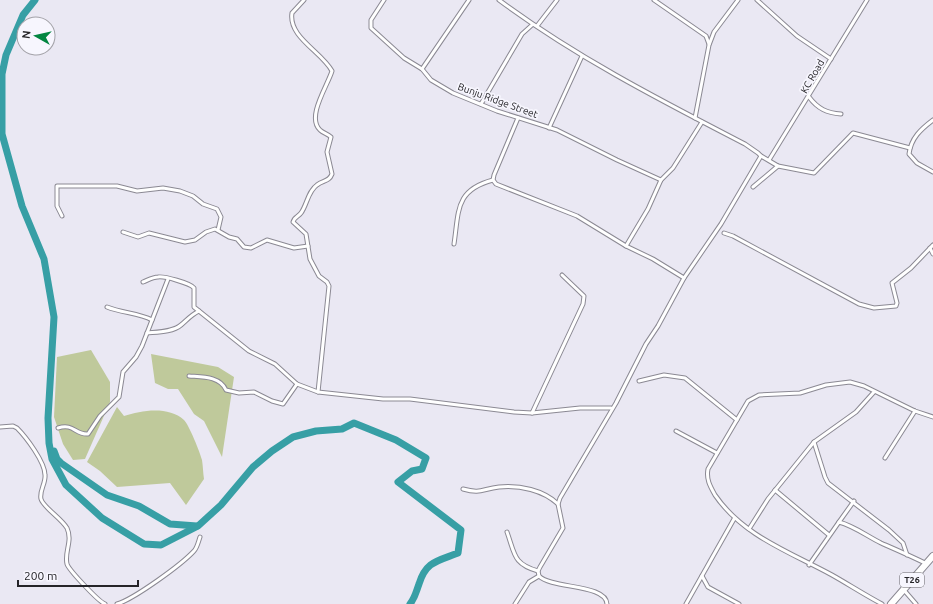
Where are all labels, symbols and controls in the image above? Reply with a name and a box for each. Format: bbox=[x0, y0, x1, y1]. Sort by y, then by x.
north arrow bbox=[16, 16, 56, 56]
text: N bbox=[20, 30, 33, 40]
street label: KC Road bbox=[798, 57, 827, 95]
street label: Bunju Ridge Street bbox=[456, 81, 539, 120]
scale bar bbox=[18, 562, 138, 588]
text: 200 m bbox=[24, 569, 57, 582]
road number: T26 bbox=[900, 573, 924, 587]

